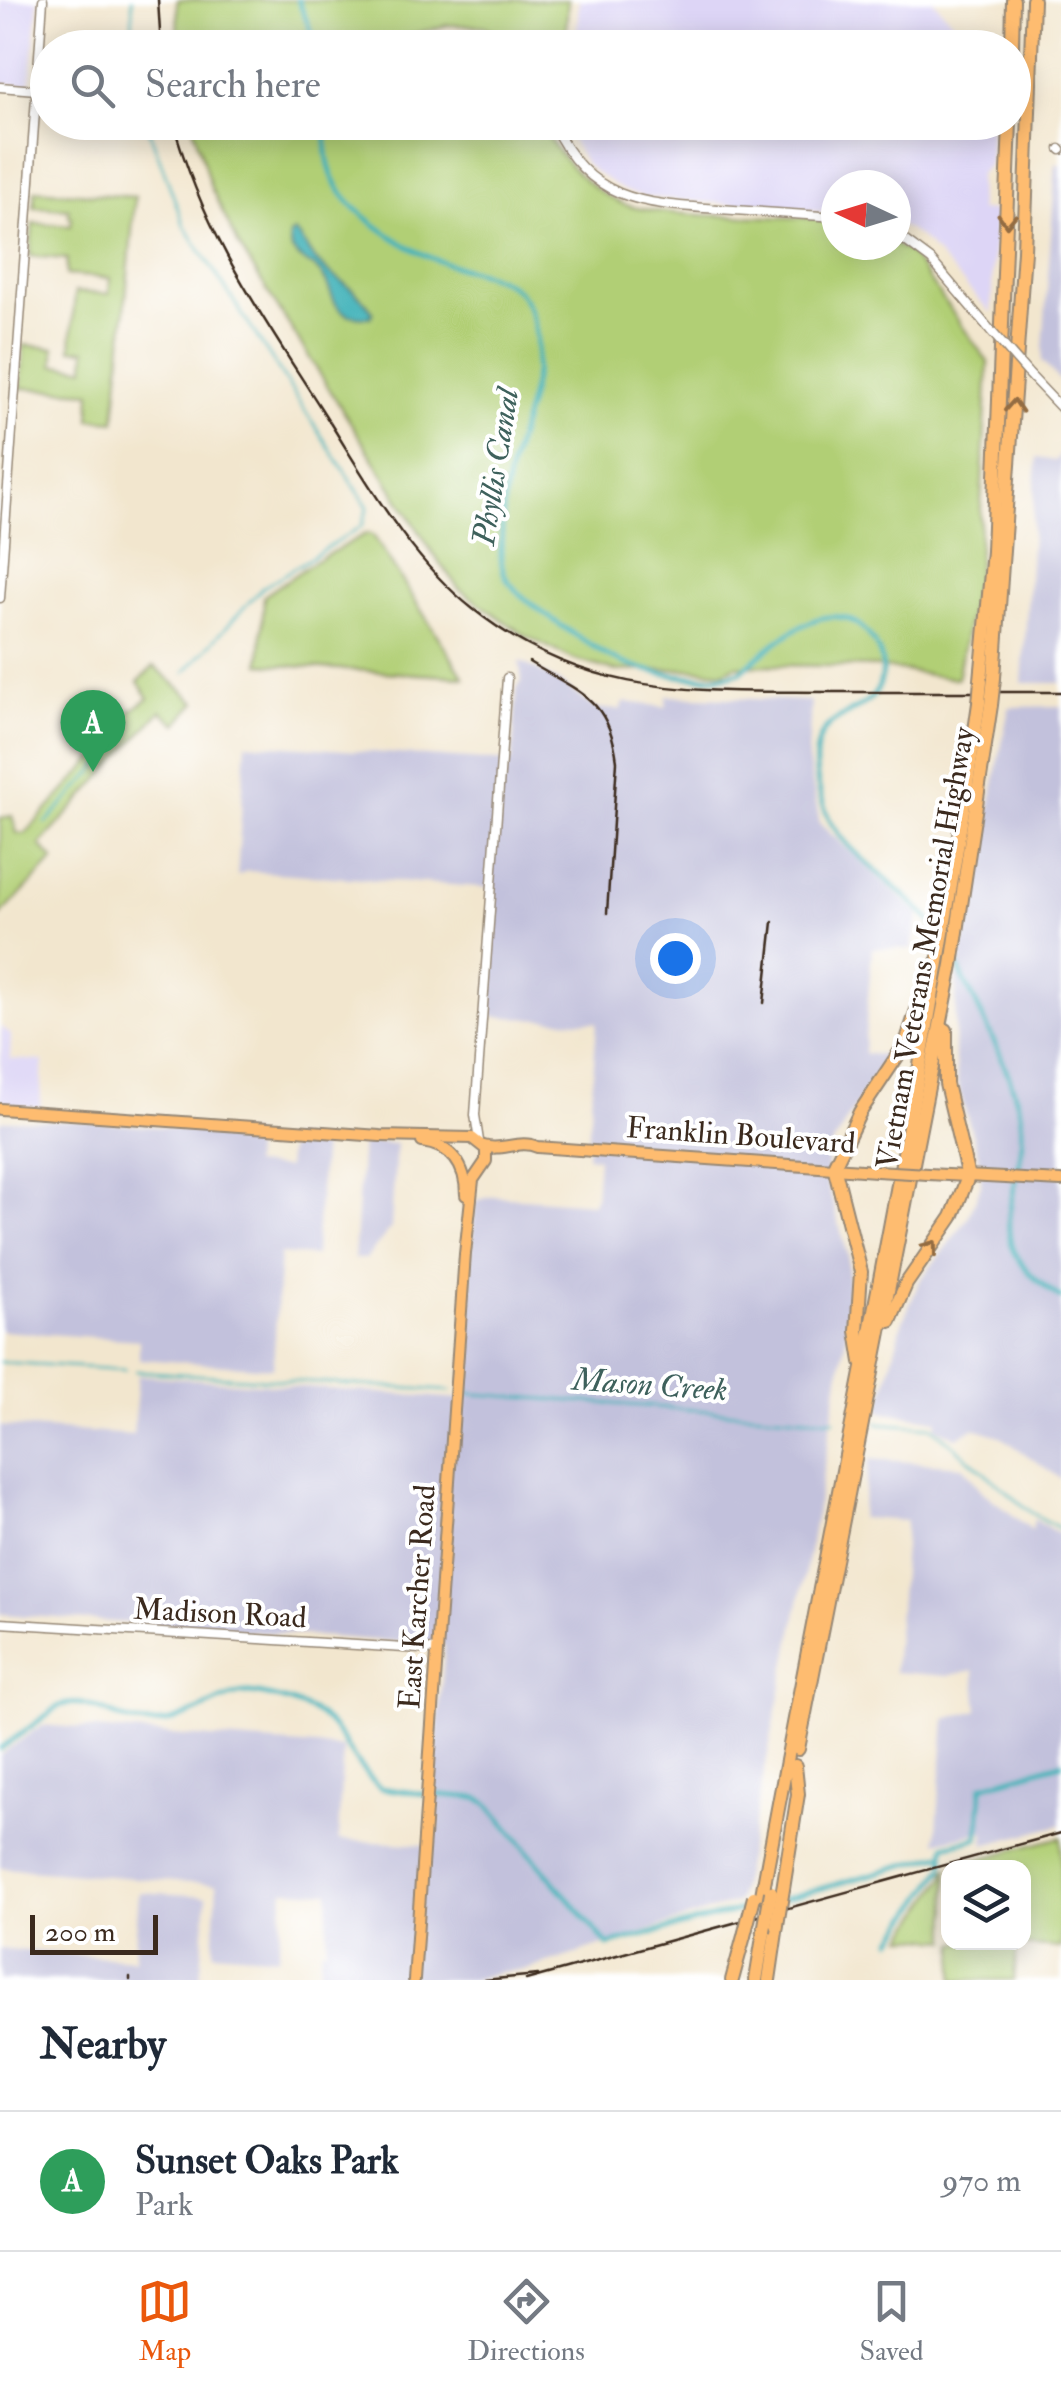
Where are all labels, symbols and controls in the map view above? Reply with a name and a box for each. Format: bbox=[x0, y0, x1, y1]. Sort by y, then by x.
search box bbox=[30, 30, 1031, 140]
icon: search bbox=[65, 58, 120, 113]
text: Search here bbox=[145, 61, 321, 109]
north arrow bbox=[821, 170, 911, 260]
one-way arrow bbox=[996, 212, 1017, 228]
water label: Phyllis Canal bbox=[464, 383, 529, 550]
one-way arrow bbox=[1003, 398, 1024, 414]
pin: A bbox=[61, 690, 126, 772]
street label: Vietnam Veterans Memorial Highway bbox=[868, 723, 983, 1172]
your location bbox=[650, 933, 701, 984]
street label: Franklin Boulevard bbox=[625, 1109, 857, 1162]
one-way arrow bbox=[920, 1240, 937, 1258]
water label: Mason Creek bbox=[569, 1359, 729, 1410]
street label: East Karcher Road bbox=[391, 1483, 444, 1711]
street label: Madison Road bbox=[133, 1590, 308, 1637]
map controls bbox=[941, 1860, 1031, 1950]
button: layers bbox=[941, 1860, 1031, 1950]
scale bar bbox=[30, 1910, 158, 1954]
text: 200 m bbox=[45, 1915, 116, 1950]
text: Nearby bbox=[40, 2019, 166, 2071]
text: Sunset Oaks Park bbox=[135, 2137, 399, 2185]
text: A bbox=[62, 2161, 83, 2201]
text: 970 m bbox=[942, 2161, 1021, 2201]
text: Park bbox=[135, 2185, 193, 2225]
tab: Map bbox=[137, 2274, 192, 2369]
tab: Directions bbox=[467, 2274, 585, 2369]
tab: Saved bbox=[860, 2274, 924, 2369]

